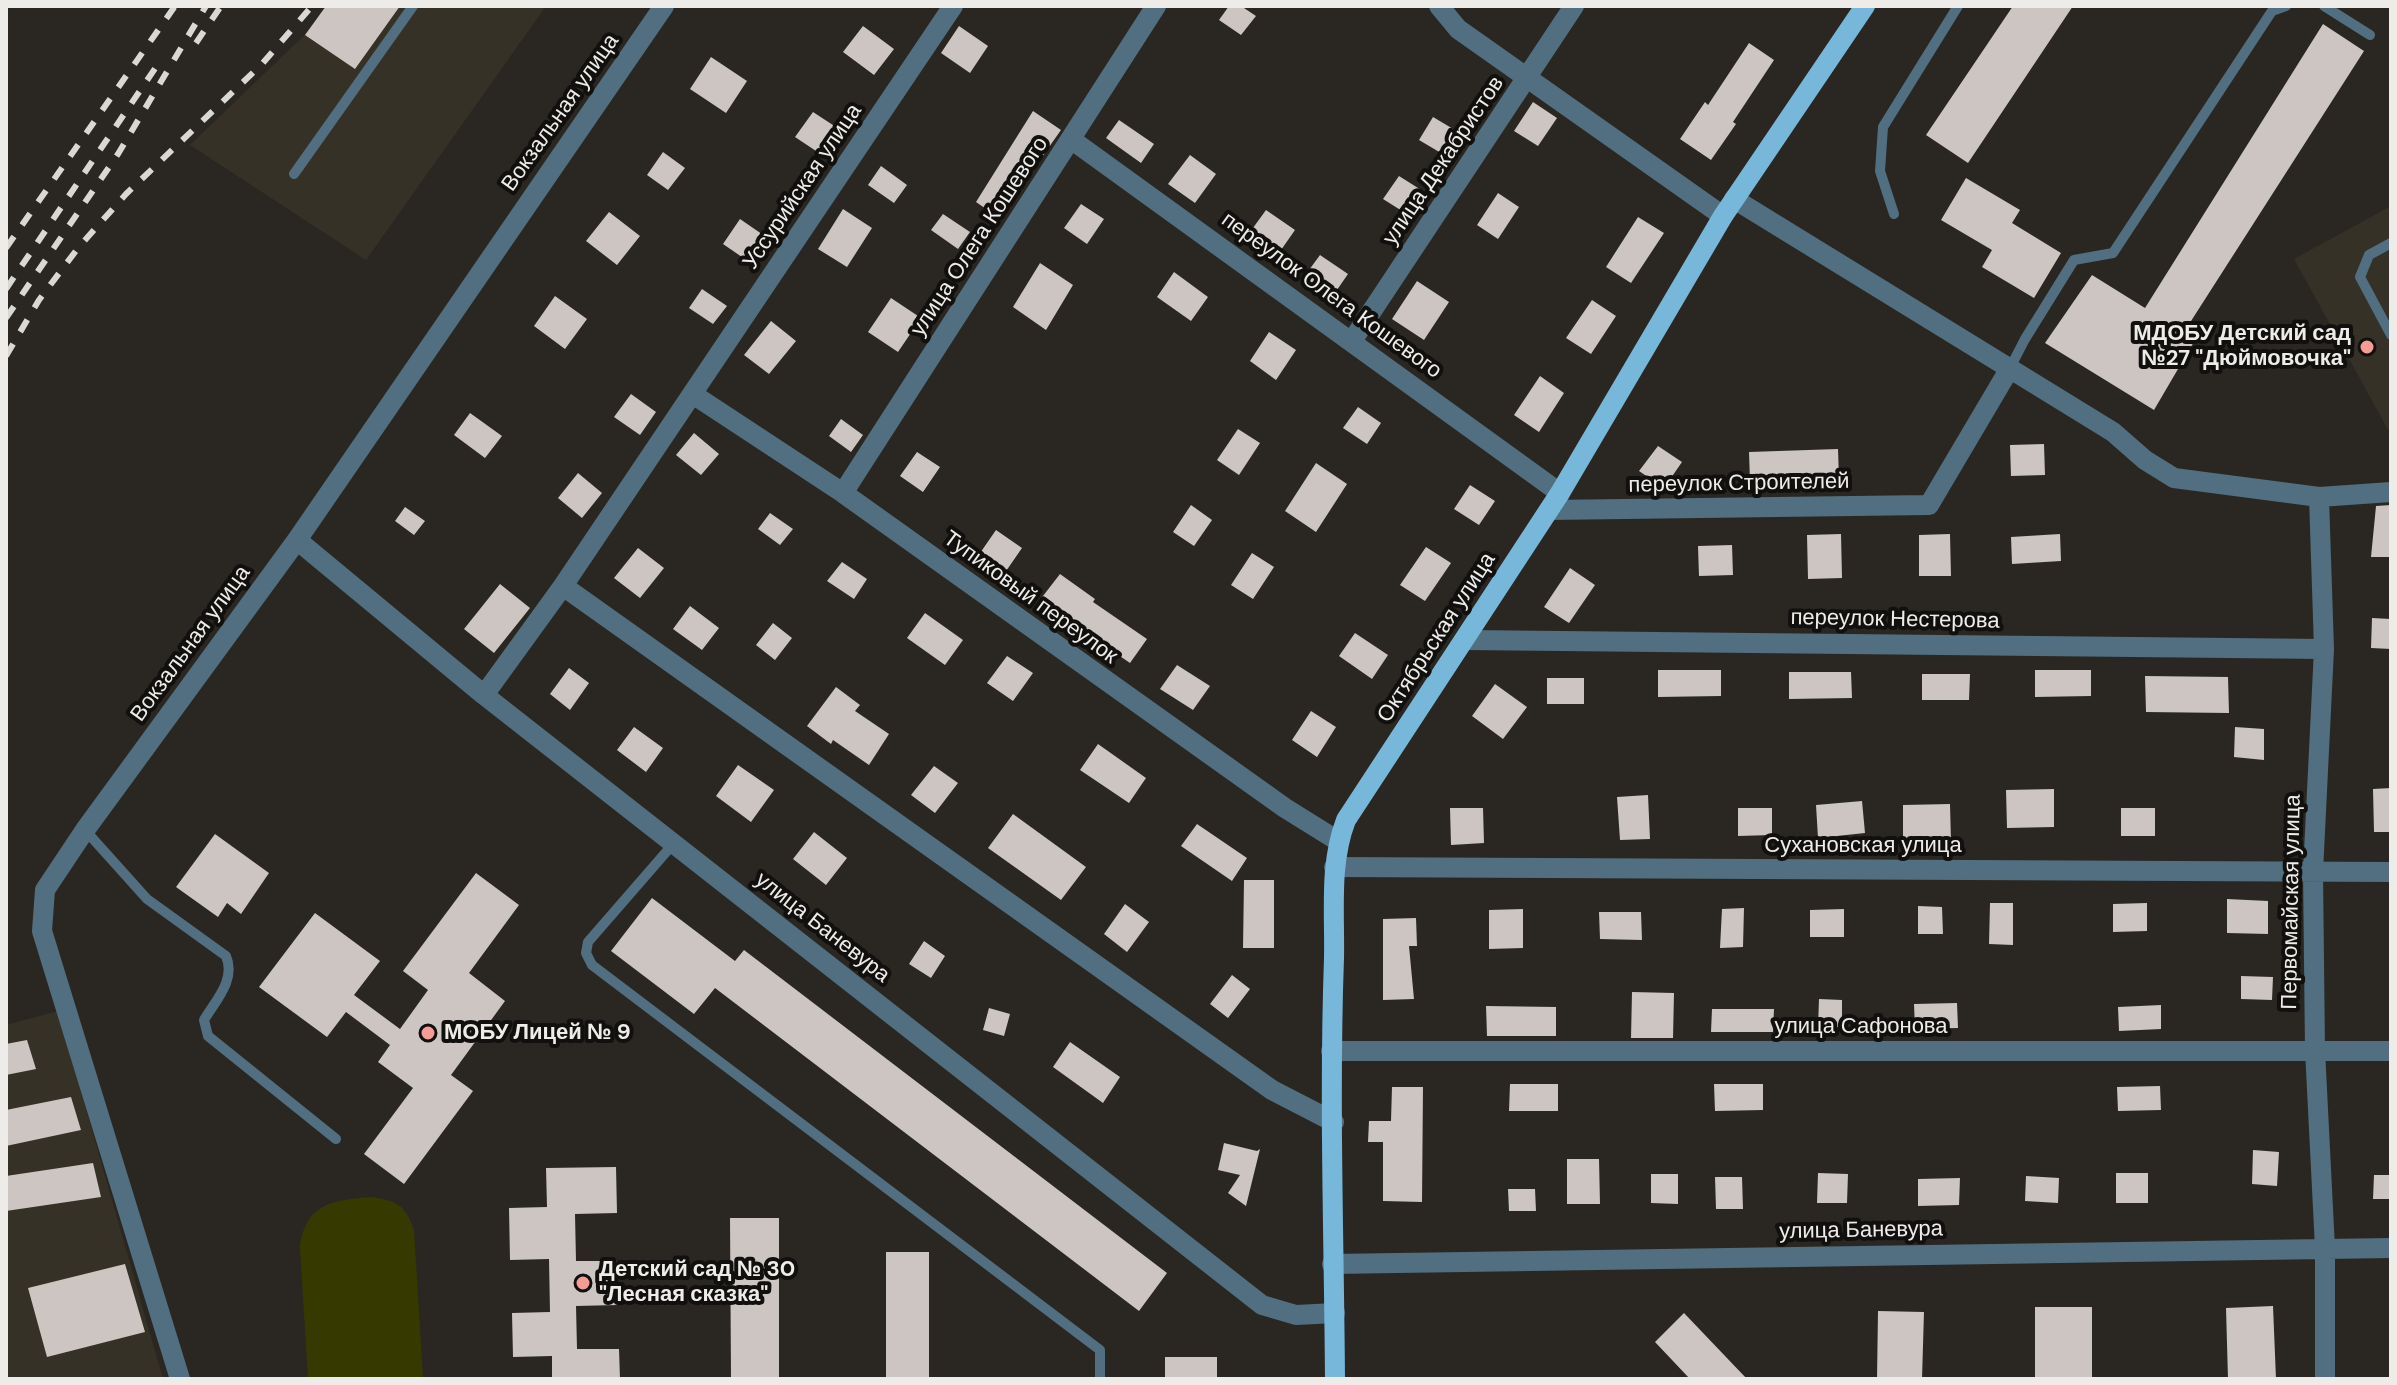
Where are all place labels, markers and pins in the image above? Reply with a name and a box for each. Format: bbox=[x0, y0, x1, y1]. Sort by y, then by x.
place label: МДОБУ Детский сад №27 "Дюймовочка" bbox=[2133, 321, 2351, 372]
marker: МДОБУ Детский сад №27 "Дюймовочка" bbox=[2358, 338, 2376, 356]
place label: МОБУ Лицей № 9 bbox=[444, 1020, 631, 1046]
marker: МОБУ Лицей № 9 bbox=[419, 1024, 437, 1042]
place label: Детский сад № 30 "Лесная сказка" bbox=[599, 1257, 795, 1308]
marker: Детский сад № 30 "Лесная сказка" bbox=[574, 1274, 592, 1292]

